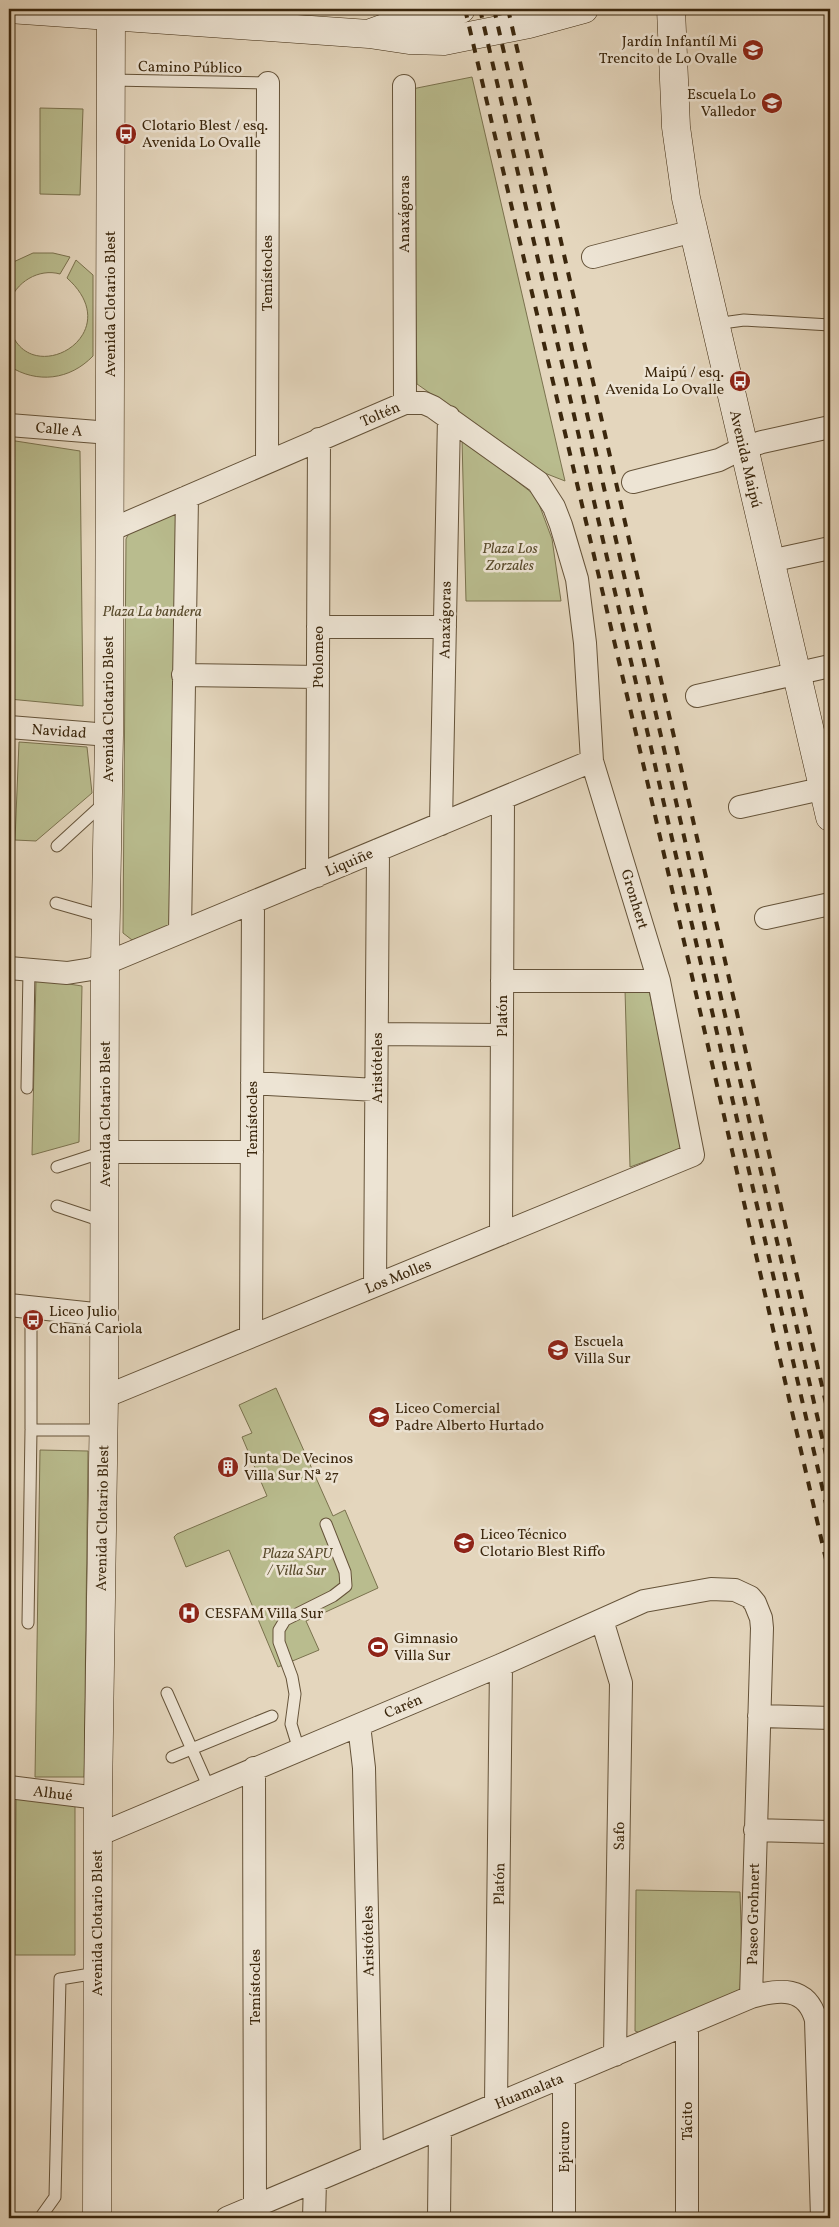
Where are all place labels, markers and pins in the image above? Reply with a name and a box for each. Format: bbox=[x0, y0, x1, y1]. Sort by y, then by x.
place label: Jardín Infantíl Mi Trencito de Lo Ovalle bbox=[599, 32, 737, 70]
school or university icon: Jardín Infantíl Mi Trencito de Lo Ovalle bbox=[741, 38, 765, 62]
place label: Escuela Lo Valledor bbox=[687, 85, 756, 123]
school or university icon: Escuela Lo Valledor bbox=[760, 91, 784, 115]
place label: Clotario Blest / esq. Avenida Lo Ovalle bbox=[142, 116, 268, 154]
bus stop icon: Clotario Blest / esq. Avenida Lo Ovalle bbox=[114, 122, 138, 146]
place label: Maipú / esq. Avenida Lo Ovalle bbox=[605, 363, 724, 401]
bus stop icon: Maipú / esq. Avenida Lo Ovalle bbox=[728, 369, 752, 393]
place label: Liceo Julio Chaná Cariola bbox=[49, 1302, 142, 1340]
bus stop icon: Liceo Julio Chaná Cariola bbox=[21, 1308, 45, 1332]
place label: Escuela Villa Sur bbox=[574, 1332, 631, 1370]
school or university icon: Escuela Villa Sur bbox=[546, 1338, 570, 1362]
place label: Liceo Comercial Padre Alberto Hurtado bbox=[395, 1399, 544, 1437]
school or university icon: Liceo Comercial Padre Alberto Hurtado bbox=[367, 1405, 391, 1429]
place label: Junta De Vecinos Villa Sur Nª 27 bbox=[244, 1449, 353, 1487]
building icon: Junta De Vecinos Villa Sur Nª 27 bbox=[216, 1455, 240, 1479]
place label: Liceo Técnico Clotario Blest Riffo bbox=[480, 1525, 605, 1563]
school or university icon: Liceo Técnico Clotario Blest Riffo bbox=[452, 1531, 476, 1555]
hospital icon: CESFAM Villa Sur bbox=[177, 1601, 201, 1625]
place label: CESFAM Villa Sur bbox=[205, 1604, 323, 1625]
place label: Gimnasio Villa Sur bbox=[394, 1629, 458, 1667]
sports icon: Gimnasio Villa Sur bbox=[366, 1635, 390, 1659]

